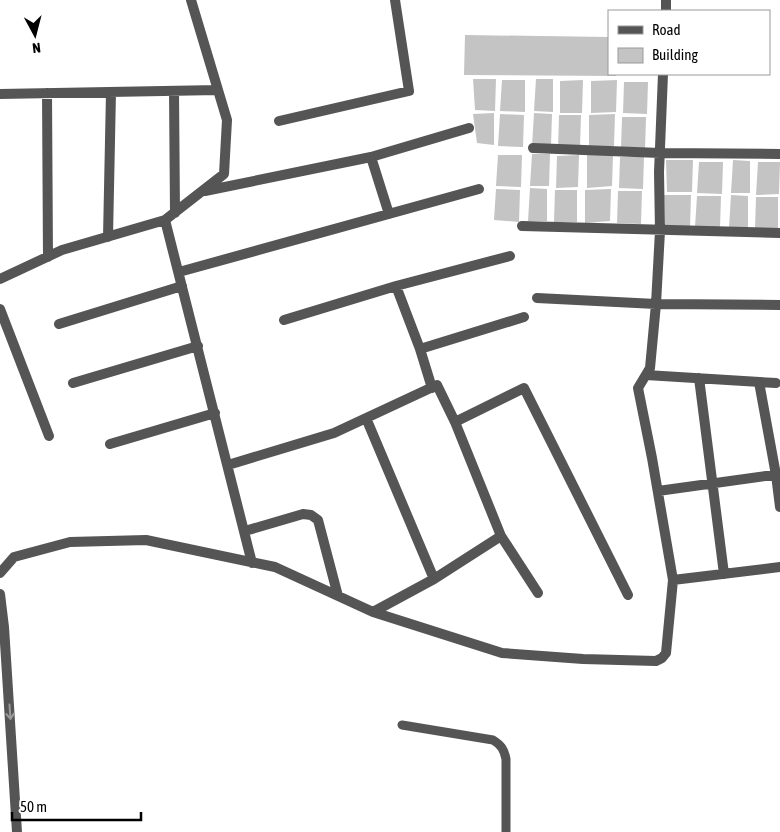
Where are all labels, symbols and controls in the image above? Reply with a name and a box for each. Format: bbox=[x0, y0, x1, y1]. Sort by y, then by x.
north arrow bbox=[10, 10, 60, 60]
legend bbox=[608, 10, 770, 75]
text: Road bbox=[652, 21, 681, 38]
text: N bbox=[32, 39, 42, 56]
text: Building bbox=[652, 46, 698, 63]
one-way arrow bbox=[5, 704, 14, 720]
scale bar bbox=[12, 790, 141, 822]
text: 50 m bbox=[20, 798, 47, 815]

